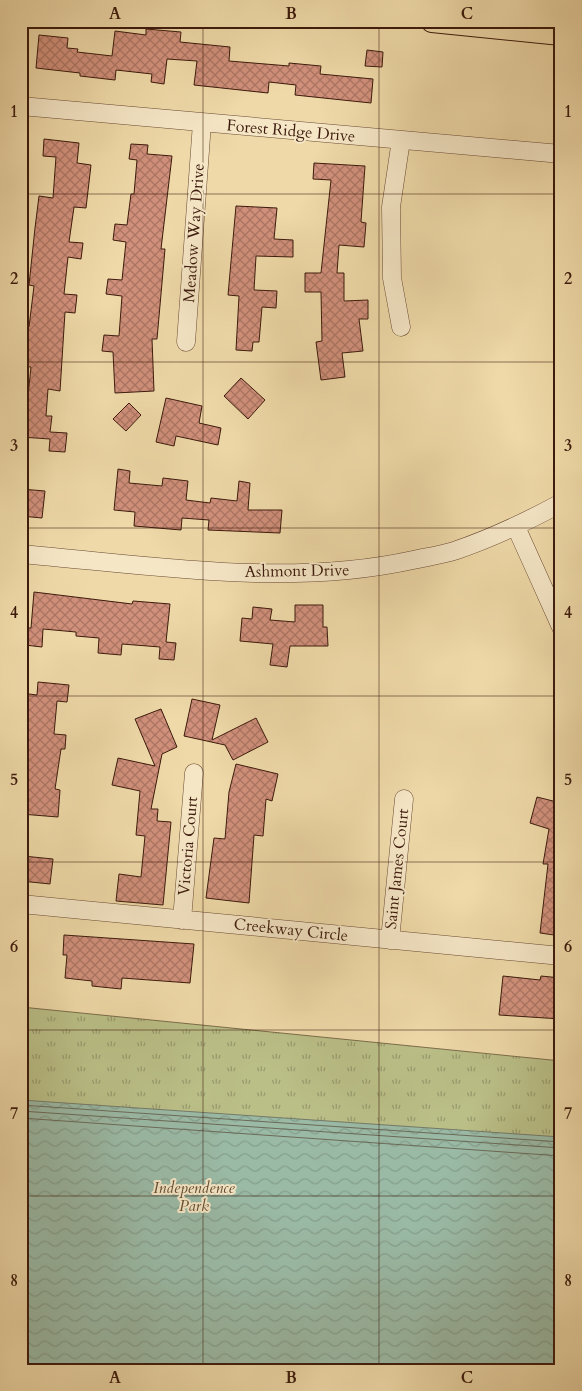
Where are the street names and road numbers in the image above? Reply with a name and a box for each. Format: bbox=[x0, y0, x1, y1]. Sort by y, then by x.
street label: Forest Ridge Drive bbox=[226, 114, 356, 148]
street label: Meadow Way Drive bbox=[178, 163, 210, 303]
street label: Ashmont Drive bbox=[244, 559, 350, 583]
street label: Victoria Court bbox=[173, 796, 203, 896]
street label: Saint James Court bbox=[380, 808, 414, 930]
street label: Creekway Circle bbox=[233, 913, 349, 947]

